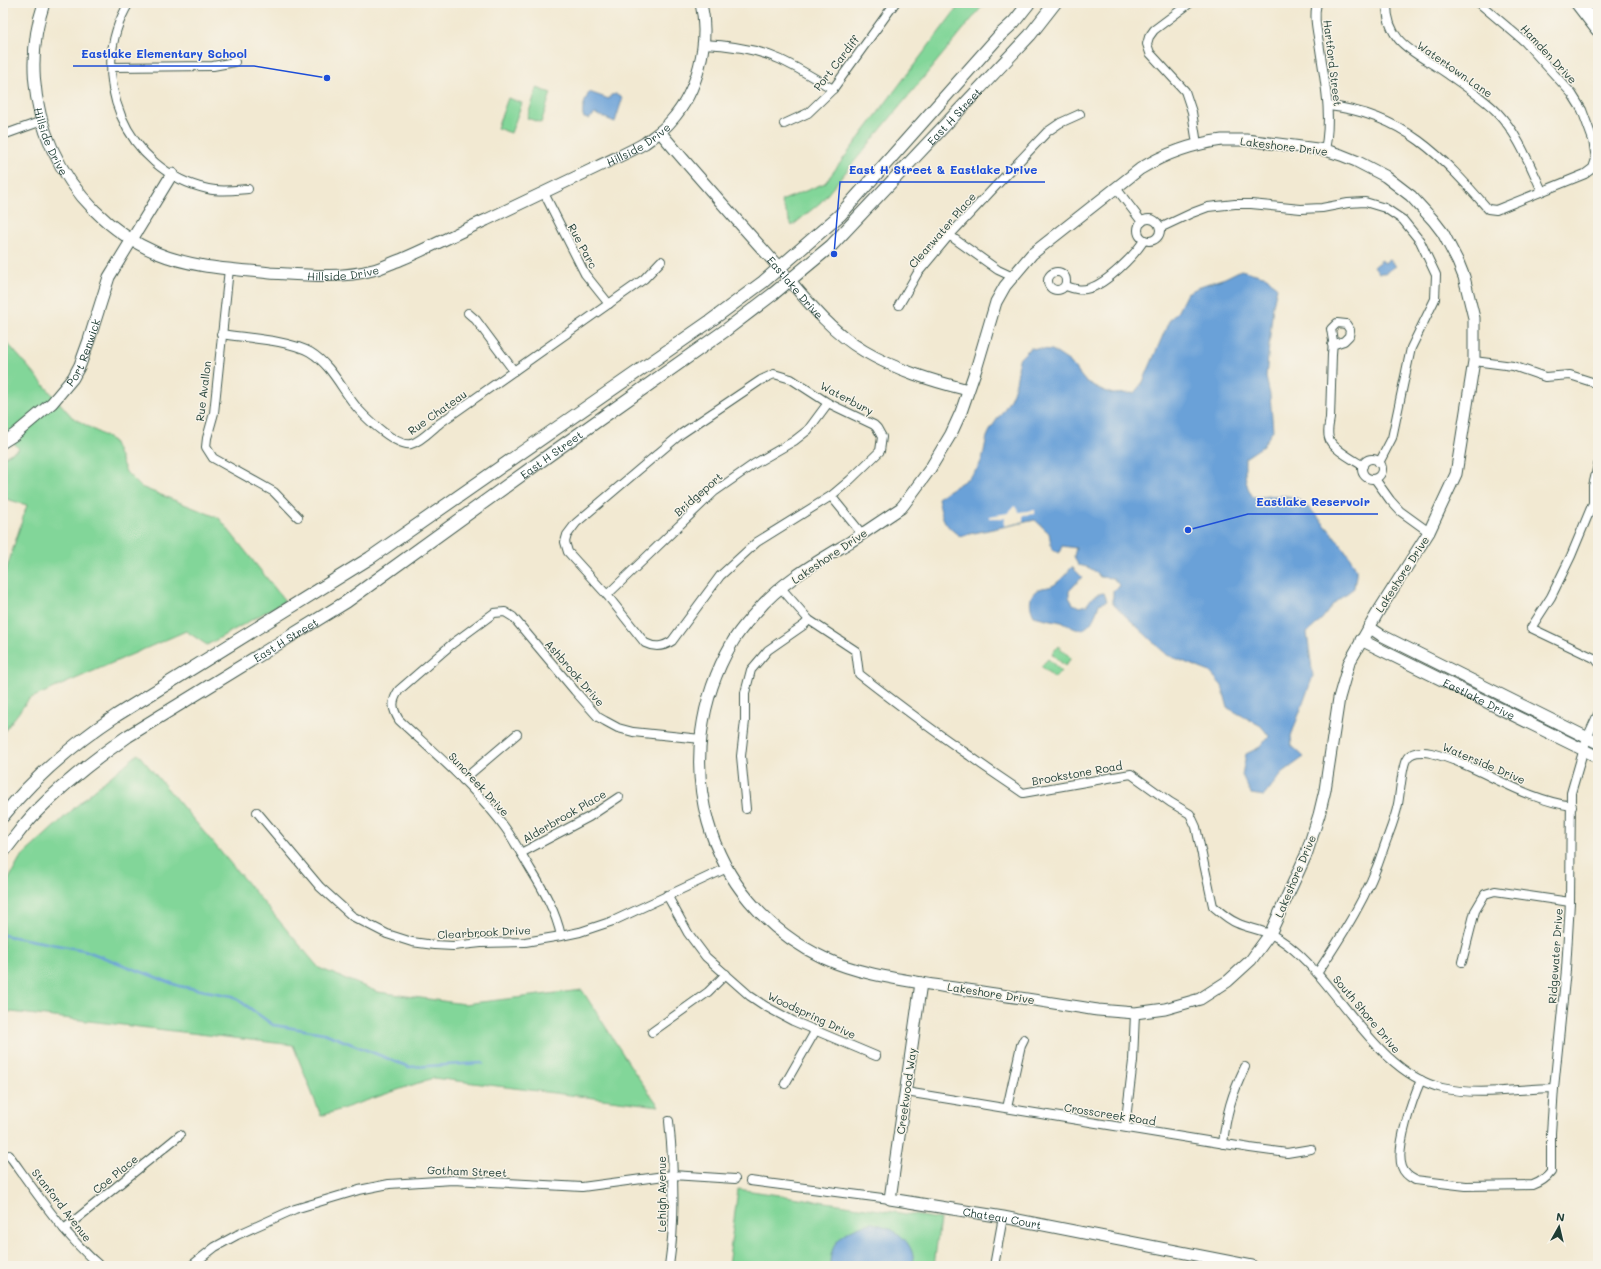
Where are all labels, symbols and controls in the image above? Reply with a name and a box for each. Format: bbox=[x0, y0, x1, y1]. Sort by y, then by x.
street label: Hartford Street bbox=[1320, 19, 1346, 107]
street label: Hamden Drive bbox=[1518, 21, 1581, 87]
street label: Port Cardiff bbox=[810, 32, 863, 94]
street label: Watertown Lane bbox=[1414, 37, 1496, 101]
callout: Eastlake Elementary School bbox=[73, 42, 254, 66]
text: Eastlake Elementary School bbox=[81, 45, 247, 61]
street label: East H Street bbox=[923, 84, 984, 148]
street label: Hillside Drive bbox=[31, 106, 72, 178]
street label: Hillside Drive bbox=[604, 119, 673, 169]
street label: Lakeshore Drive bbox=[1239, 133, 1329, 159]
callout: East H Street & Eastlake Drive bbox=[840, 158, 1045, 182]
text: East H Street & Eastlake Drive bbox=[849, 161, 1037, 177]
street label: Clearwater Place bbox=[905, 189, 979, 271]
street label: Rue Parc bbox=[565, 221, 601, 271]
street label: Eastlake Drive bbox=[764, 253, 827, 322]
street label: Hillside Drive bbox=[307, 261, 381, 283]
street label: Port Renwick bbox=[62, 317, 103, 389]
street label: Rue Avallon bbox=[192, 360, 214, 422]
street label: Waterbury bbox=[818, 378, 876, 418]
street label: Rue Chateau bbox=[405, 386, 469, 438]
street label: East H Street bbox=[517, 426, 585, 481]
street label: Bridgeport bbox=[671, 469, 726, 519]
callout: Eastlake Reservoir bbox=[1248, 490, 1378, 514]
text: Eastlake Reservoir bbox=[1256, 493, 1370, 509]
street label: Lakeshore Drive bbox=[788, 525, 870, 587]
street label: Lakeshore Drive bbox=[1372, 533, 1432, 615]
street label: East H Street bbox=[250, 614, 321, 665]
street label: Ashbrook Drive bbox=[542, 637, 608, 709]
street label: Eastlake Drive bbox=[1441, 674, 1518, 723]
street label: Waterside Drive bbox=[1440, 739, 1528, 787]
street label: Suncreek Drive bbox=[445, 749, 513, 819]
street label: Brookstone Road bbox=[1031, 758, 1124, 788]
street label: Alderbrook Place bbox=[519, 786, 609, 846]
street label: Lakeshore Drive bbox=[1271, 832, 1319, 920]
street label: Ridgewater Drive bbox=[1544, 908, 1566, 1004]
street label: Clearbrook Drive bbox=[437, 922, 531, 942]
street label: South Shore Drive bbox=[1330, 972, 1404, 1056]
street label: Lakeshore Drive bbox=[946, 979, 1036, 1007]
street label: Woodspring Drive bbox=[765, 988, 859, 1042]
street label: Creekwood Way bbox=[893, 1047, 920, 1135]
street label: Crosscreek Road bbox=[1063, 1099, 1157, 1129]
street label: Coe Place bbox=[89, 1151, 141, 1197]
street label: Lehigh Avenue bbox=[654, 1156, 669, 1232]
street label: Gotham Street bbox=[427, 1162, 507, 1180]
street label: Stanford Avenue bbox=[29, 1165, 95, 1245]
street label: Chateau Court bbox=[962, 1203, 1043, 1232]
north arrow bbox=[1539, 1207, 1579, 1247]
text: N bbox=[1555, 1209, 1566, 1225]

